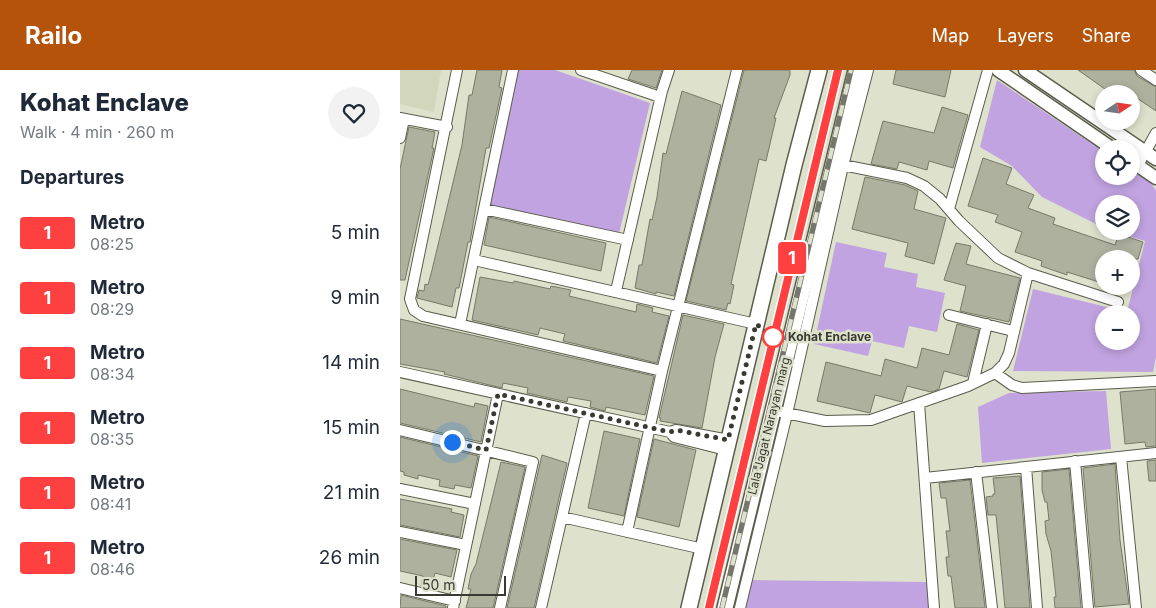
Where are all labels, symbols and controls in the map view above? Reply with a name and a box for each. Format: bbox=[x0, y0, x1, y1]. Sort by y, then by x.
text: Railo bbox=[25, 21, 82, 50]
text: Map bbox=[932, 25, 969, 46]
text: Layers bbox=[997, 25, 1054, 46]
text: Share bbox=[1082, 25, 1131, 46]
north arrow bbox=[1095, 85, 1140, 130]
map controls bbox=[1095, 85, 1140, 350]
button: heart bbox=[328, 87, 380, 139]
text: Kohat Enclave bbox=[20, 88, 189, 117]
text: Walk · 4 min · 260 m bbox=[20, 122, 174, 142]
button: locate bbox=[1095, 140, 1140, 185]
text: Departures bbox=[20, 166, 124, 189]
button: layers bbox=[1095, 195, 1140, 240]
text: Metro bbox=[90, 211, 145, 234]
text: 5 min bbox=[331, 221, 380, 244]
text: 1 bbox=[44, 222, 51, 243]
text: 08:25 bbox=[90, 234, 134, 254]
line badge: 1 bbox=[776, 242, 808, 274]
text: 1 bbox=[788, 247, 796, 268]
button: + bbox=[1095, 250, 1140, 295]
text: Metro bbox=[90, 276, 145, 299]
text: 9 min bbox=[330, 286, 380, 309]
text: 1 bbox=[44, 287, 51, 308]
text: 08:29 bbox=[90, 299, 134, 319]
button: − bbox=[1095, 305, 1140, 350]
marker: Kohat Enclave bbox=[762, 326, 784, 348]
place label: Kohat Enclave bbox=[788, 329, 871, 344]
text: Metro bbox=[90, 341, 145, 364]
text: 14 min bbox=[322, 351, 380, 374]
text: 1 bbox=[44, 352, 51, 373]
street label: Lala Jagat Narayan marg bbox=[744, 356, 793, 496]
text: 08:34 bbox=[90, 364, 135, 384]
text: Metro bbox=[90, 406, 145, 429]
text: 15 min bbox=[323, 416, 380, 439]
text: 1 bbox=[44, 417, 51, 438]
text: 08:35 bbox=[90, 429, 134, 449]
your location bbox=[440, 430, 465, 455]
text: Metro bbox=[90, 471, 145, 494]
text: 21 min bbox=[323, 481, 380, 504]
text: 1 bbox=[44, 482, 51, 503]
text: 08:41 bbox=[90, 494, 131, 514]
text: Metro bbox=[90, 536, 145, 559]
text: 26 min bbox=[319, 546, 380, 569]
text: 1 bbox=[44, 547, 51, 568]
text: 08:46 bbox=[90, 559, 135, 579]
scale bar bbox=[415, 573, 506, 596]
text: 50 m bbox=[422, 576, 456, 593]

